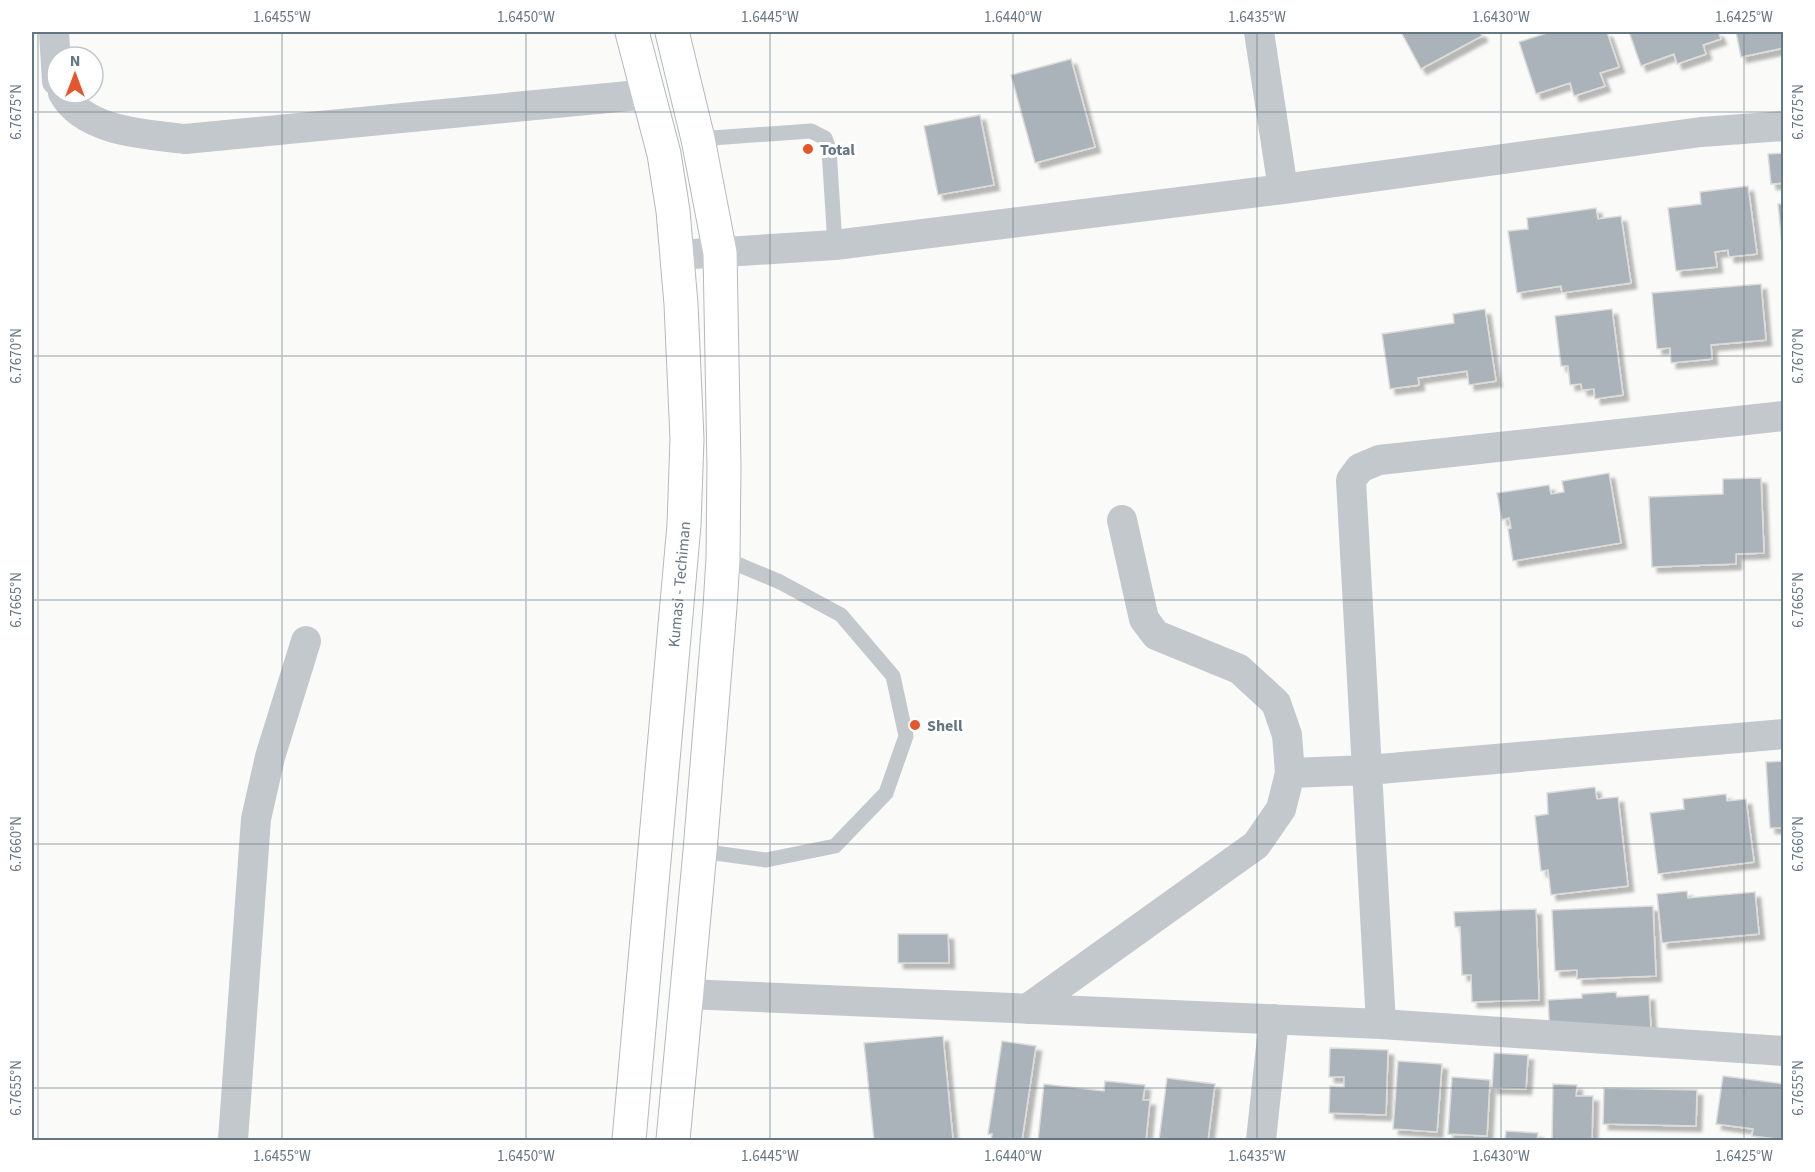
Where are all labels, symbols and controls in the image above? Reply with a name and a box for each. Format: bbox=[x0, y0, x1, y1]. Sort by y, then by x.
text: 1.6455°W bbox=[253, 7, 311, 28]
text: 1.6450°W bbox=[497, 7, 555, 28]
text: 1.6445°W bbox=[741, 7, 799, 28]
text: 1.6440°W bbox=[984, 7, 1042, 28]
text: 1.6435°W bbox=[1228, 7, 1286, 28]
text: 1.6430°W bbox=[1472, 7, 1530, 28]
text: 1.6425°W bbox=[1715, 7, 1773, 28]
north arrow bbox=[45, 45, 105, 105]
text: N bbox=[70, 50, 80, 72]
text: 6.7675°N bbox=[6, 84, 27, 140]
text: 6.7675°N bbox=[1788, 84, 1809, 140]
place label: Total bbox=[820, 139, 855, 161]
marker: Total bbox=[801, 142, 815, 156]
text: 6.7670°N bbox=[6, 328, 27, 384]
text: 6.7670°N bbox=[1788, 328, 1809, 384]
street label: Kumasi - Techiman bbox=[663, 520, 696, 648]
text: 6.7665°N bbox=[6, 572, 27, 628]
text: 6.7665°N bbox=[1788, 572, 1809, 628]
place label: Shell bbox=[927, 715, 963, 737]
marker: Shell bbox=[908, 718, 922, 732]
text: 6.7660°N bbox=[6, 816, 27, 872]
text: 6.7660°N bbox=[1788, 816, 1809, 872]
text: 6.7655°N bbox=[6, 1060, 27, 1116]
text: 6.7655°N bbox=[1788, 1060, 1809, 1116]
text: 1.6455°W bbox=[253, 1146, 311, 1167]
text: 1.6450°W bbox=[497, 1146, 555, 1167]
text: 1.6445°W bbox=[741, 1146, 799, 1167]
text: 1.6440°W bbox=[984, 1146, 1042, 1167]
text: 1.6435°W bbox=[1228, 1146, 1286, 1167]
text: 1.6430°W bbox=[1472, 1146, 1530, 1167]
text: 1.6425°W bbox=[1715, 1146, 1773, 1167]

